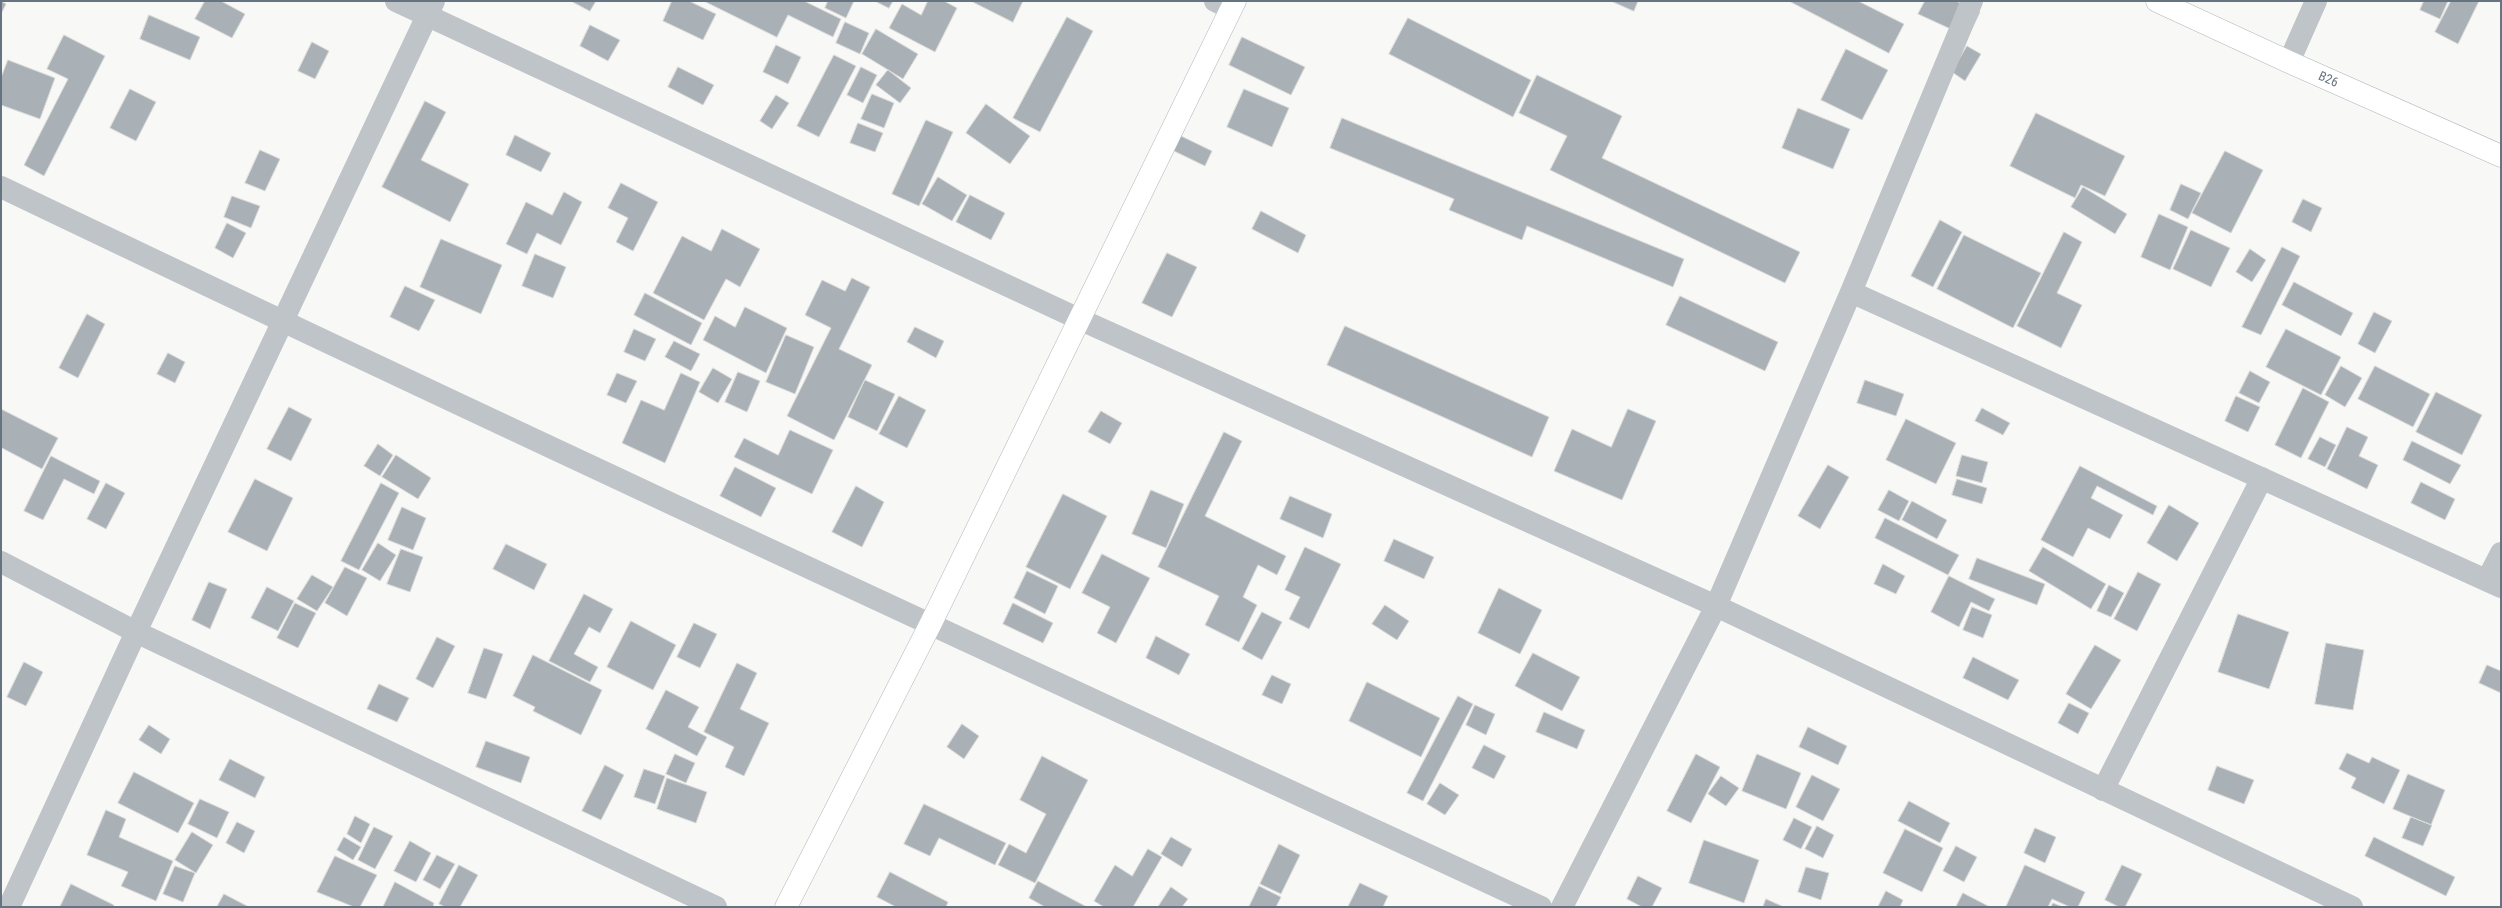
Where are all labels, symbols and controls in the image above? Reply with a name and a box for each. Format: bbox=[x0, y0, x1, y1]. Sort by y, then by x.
street label: B26 bbox=[2316, 69, 2340, 91]

